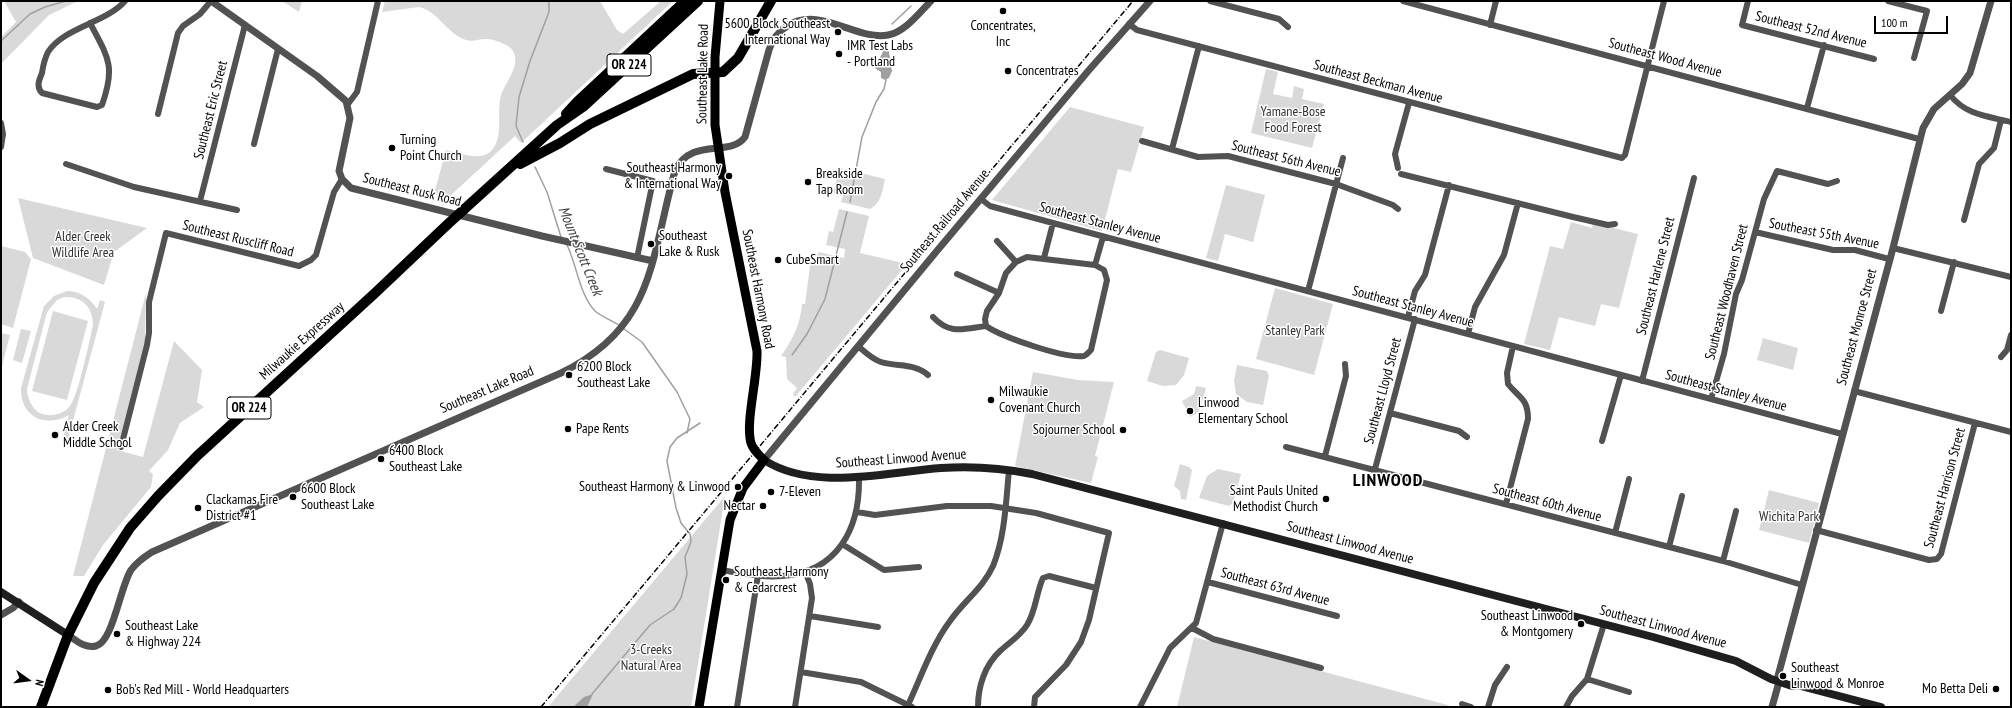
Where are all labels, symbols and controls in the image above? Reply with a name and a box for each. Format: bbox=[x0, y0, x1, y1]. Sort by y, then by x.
marker: Concentrates, Inc bbox=[998, 6, 1008, 16]
street label: Southeast 52nd Avenue bbox=[1754, 8, 1868, 52]
scale bar bbox=[1876, 8, 1950, 34]
text: 100 m bbox=[1881, 15, 1908, 30]
place label: 5600 Block Southeast International Way bbox=[724, 16, 830, 48]
place label: Concentrates, Inc bbox=[970, 18, 1036, 50]
street label: Southeast Lake Road bbox=[694, 24, 712, 124]
marker: 5600 Block Southeast International Way bbox=[833, 27, 843, 37]
street label: Southeast Wood Avenue bbox=[1607, 35, 1723, 81]
place label: IMR Test Labs - Portland bbox=[847, 38, 913, 70]
marker: IMR Test Labs - Portland bbox=[834, 49, 844, 59]
road number: OR 224 bbox=[607, 54, 651, 76]
street label: Southeast Beckman Avenue bbox=[1312, 57, 1444, 107]
street label: Southeast Eric Street bbox=[191, 59, 231, 161]
place label: Concentrates bbox=[1016, 63, 1078, 79]
marker: Concentrates bbox=[1003, 66, 1013, 76]
park label: Yamane-Bose Food Forest bbox=[1260, 104, 1326, 136]
place label: Turning Point Church bbox=[400, 132, 462, 164]
street label: Southeast 56th Avenue bbox=[1230, 137, 1342, 181]
marker: Turning Point Church bbox=[387, 143, 397, 153]
place label: Southeast Harmony & International Way bbox=[624, 160, 721, 192]
place label: Breakside Tap Room bbox=[816, 166, 863, 198]
street label: Southeast Railroad Avenue bbox=[897, 166, 993, 276]
street label: Southeast Rusk Road bbox=[361, 170, 463, 210]
marker: Southeast Harmony & International Way bbox=[724, 171, 734, 181]
marker: Breakside Tap Room bbox=[803, 177, 813, 187]
street label: Southeast Stanley Avenue bbox=[1037, 199, 1163, 247]
water label: Mount Scott Creek bbox=[554, 204, 606, 298]
street label: Southeast Harlene Street bbox=[1633, 215, 1679, 337]
street label: Southeast 55th Avenue bbox=[1767, 215, 1881, 253]
street label: Southeast Ruscliff Road bbox=[181, 217, 295, 261]
street label: Southeast Woodhaven Street bbox=[1702, 222, 1752, 362]
place label: Southeast Lake & Rusk bbox=[659, 228, 719, 260]
street label: Southeast Harmony Road bbox=[738, 228, 778, 350]
park label: Alder Creek Wildlife Area bbox=[52, 229, 114, 262]
marker: Southeast Lake & Rusk bbox=[646, 239, 656, 249]
place label: CubeSmart bbox=[786, 252, 839, 268]
marker: CubeSmart bbox=[773, 255, 783, 265]
street label: Southeast Monroe Street bbox=[1833, 267, 1881, 387]
street label: Southeast Stanley Avenue bbox=[1350, 283, 1476, 331]
street label: Milwaukie Expressway bbox=[256, 298, 348, 384]
park label: Stanley Park bbox=[1265, 323, 1325, 339]
street label: Southeast Lloyd Street bbox=[1361, 336, 1405, 446]
place label: 6200 Block Southeast Lake bbox=[577, 359, 650, 392]
street label: Southeast Lake Road bbox=[438, 363, 536, 417]
street label: Southeast Stanley Avenue bbox=[1663, 367, 1789, 415]
marker: 6200 Block Southeast Lake bbox=[564, 370, 574, 380]
place label: Milwaukie Covenant Church bbox=[999, 384, 1080, 416]
marker: Milwaukie Covenant Church bbox=[986, 395, 996, 405]
place label: Linwood Elementary School bbox=[1198, 395, 1288, 428]
road number: OR 224 bbox=[227, 397, 271, 419]
marker: Linwood Elementary School bbox=[1185, 406, 1195, 416]
place label: Alder Creek Middle School bbox=[63, 419, 132, 452]
place label: Pape Rents bbox=[576, 421, 629, 437]
place label: Sojourner School bbox=[1033, 422, 1115, 438]
marker: Pape Rents bbox=[563, 424, 573, 434]
marker: Sojourner School bbox=[1118, 425, 1128, 435]
street label: Southeast Harrison Street bbox=[1921, 426, 1969, 550]
marker: Alder Creek Middle School bbox=[50, 430, 60, 440]
place label: 6400 Block Southeast Lake bbox=[389, 443, 462, 476]
street label: Southeast Linwood Avenue bbox=[835, 446, 967, 472]
marker: 6400 Block Southeast Lake bbox=[376, 454, 386, 464]
district label: LINWOOD bbox=[1353, 470, 1423, 492]
place label: Southeast Harmony & Linwood bbox=[579, 479, 730, 495]
street label: Southeast 60th Avenue bbox=[1491, 480, 1603, 526]
place label: 6600 Block Southeast Lake bbox=[301, 481, 374, 514]
marker: Southeast Harmony & Linwood bbox=[733, 482, 743, 492]
place label: Saint Pauls United Methodist Church bbox=[1230, 483, 1318, 516]
place label: 7-Eleven bbox=[779, 484, 821, 500]
marker: 7-Eleven bbox=[766, 487, 776, 497]
place label: Clackamas Fire District #1 bbox=[206, 492, 278, 524]
marker: 6600 Block Southeast Lake bbox=[288, 492, 298, 502]
marker: Saint Pauls United Methodist Church bbox=[1321, 494, 1331, 504]
place label: Nectar bbox=[724, 498, 755, 514]
marker: Nectar bbox=[758, 501, 768, 511]
marker: Clackamas Fire District #1 bbox=[193, 503, 203, 513]
park label: Wichita Park bbox=[1759, 509, 1819, 525]
street label: Southeast Linwood Avenue bbox=[1285, 518, 1415, 568]
place label: Southeast Harmony & Cedarcrest bbox=[734, 564, 829, 596]
street label: Southeast 63rd Avenue bbox=[1219, 564, 1331, 610]
marker: Southeast Harmony & Cedarcrest bbox=[721, 575, 731, 585]
street label: Southeast Linwood Avenue bbox=[1598, 602, 1728, 652]
place label: Southeast Linwood & Montgomery bbox=[1481, 608, 1573, 640]
place label: Southeast Lake & Highway 224 bbox=[125, 618, 201, 650]
marker: Southeast Linwood & Montgomery bbox=[1576, 619, 1586, 629]
marker: Southeast Lake & Highway 224 bbox=[112, 629, 122, 639]
park label: 3-Creeks Natural Area bbox=[621, 642, 681, 674]
north arrow bbox=[8, 660, 48, 700]
place label: Southeast Linwood & Monroe bbox=[1791, 660, 1884, 692]
marker: Southeast Linwood & Monroe bbox=[1778, 671, 1788, 681]
text: N bbox=[32, 678, 47, 687]
place label: Mo Betta Deli bbox=[1922, 681, 1988, 697]
place label: Bob's Red Mill - World Headquarters bbox=[116, 682, 289, 698]
marker: Mo Betta Deli bbox=[1991, 684, 2001, 694]
marker: Bob's Red Mill - World Headquarters bbox=[103, 685, 113, 695]

